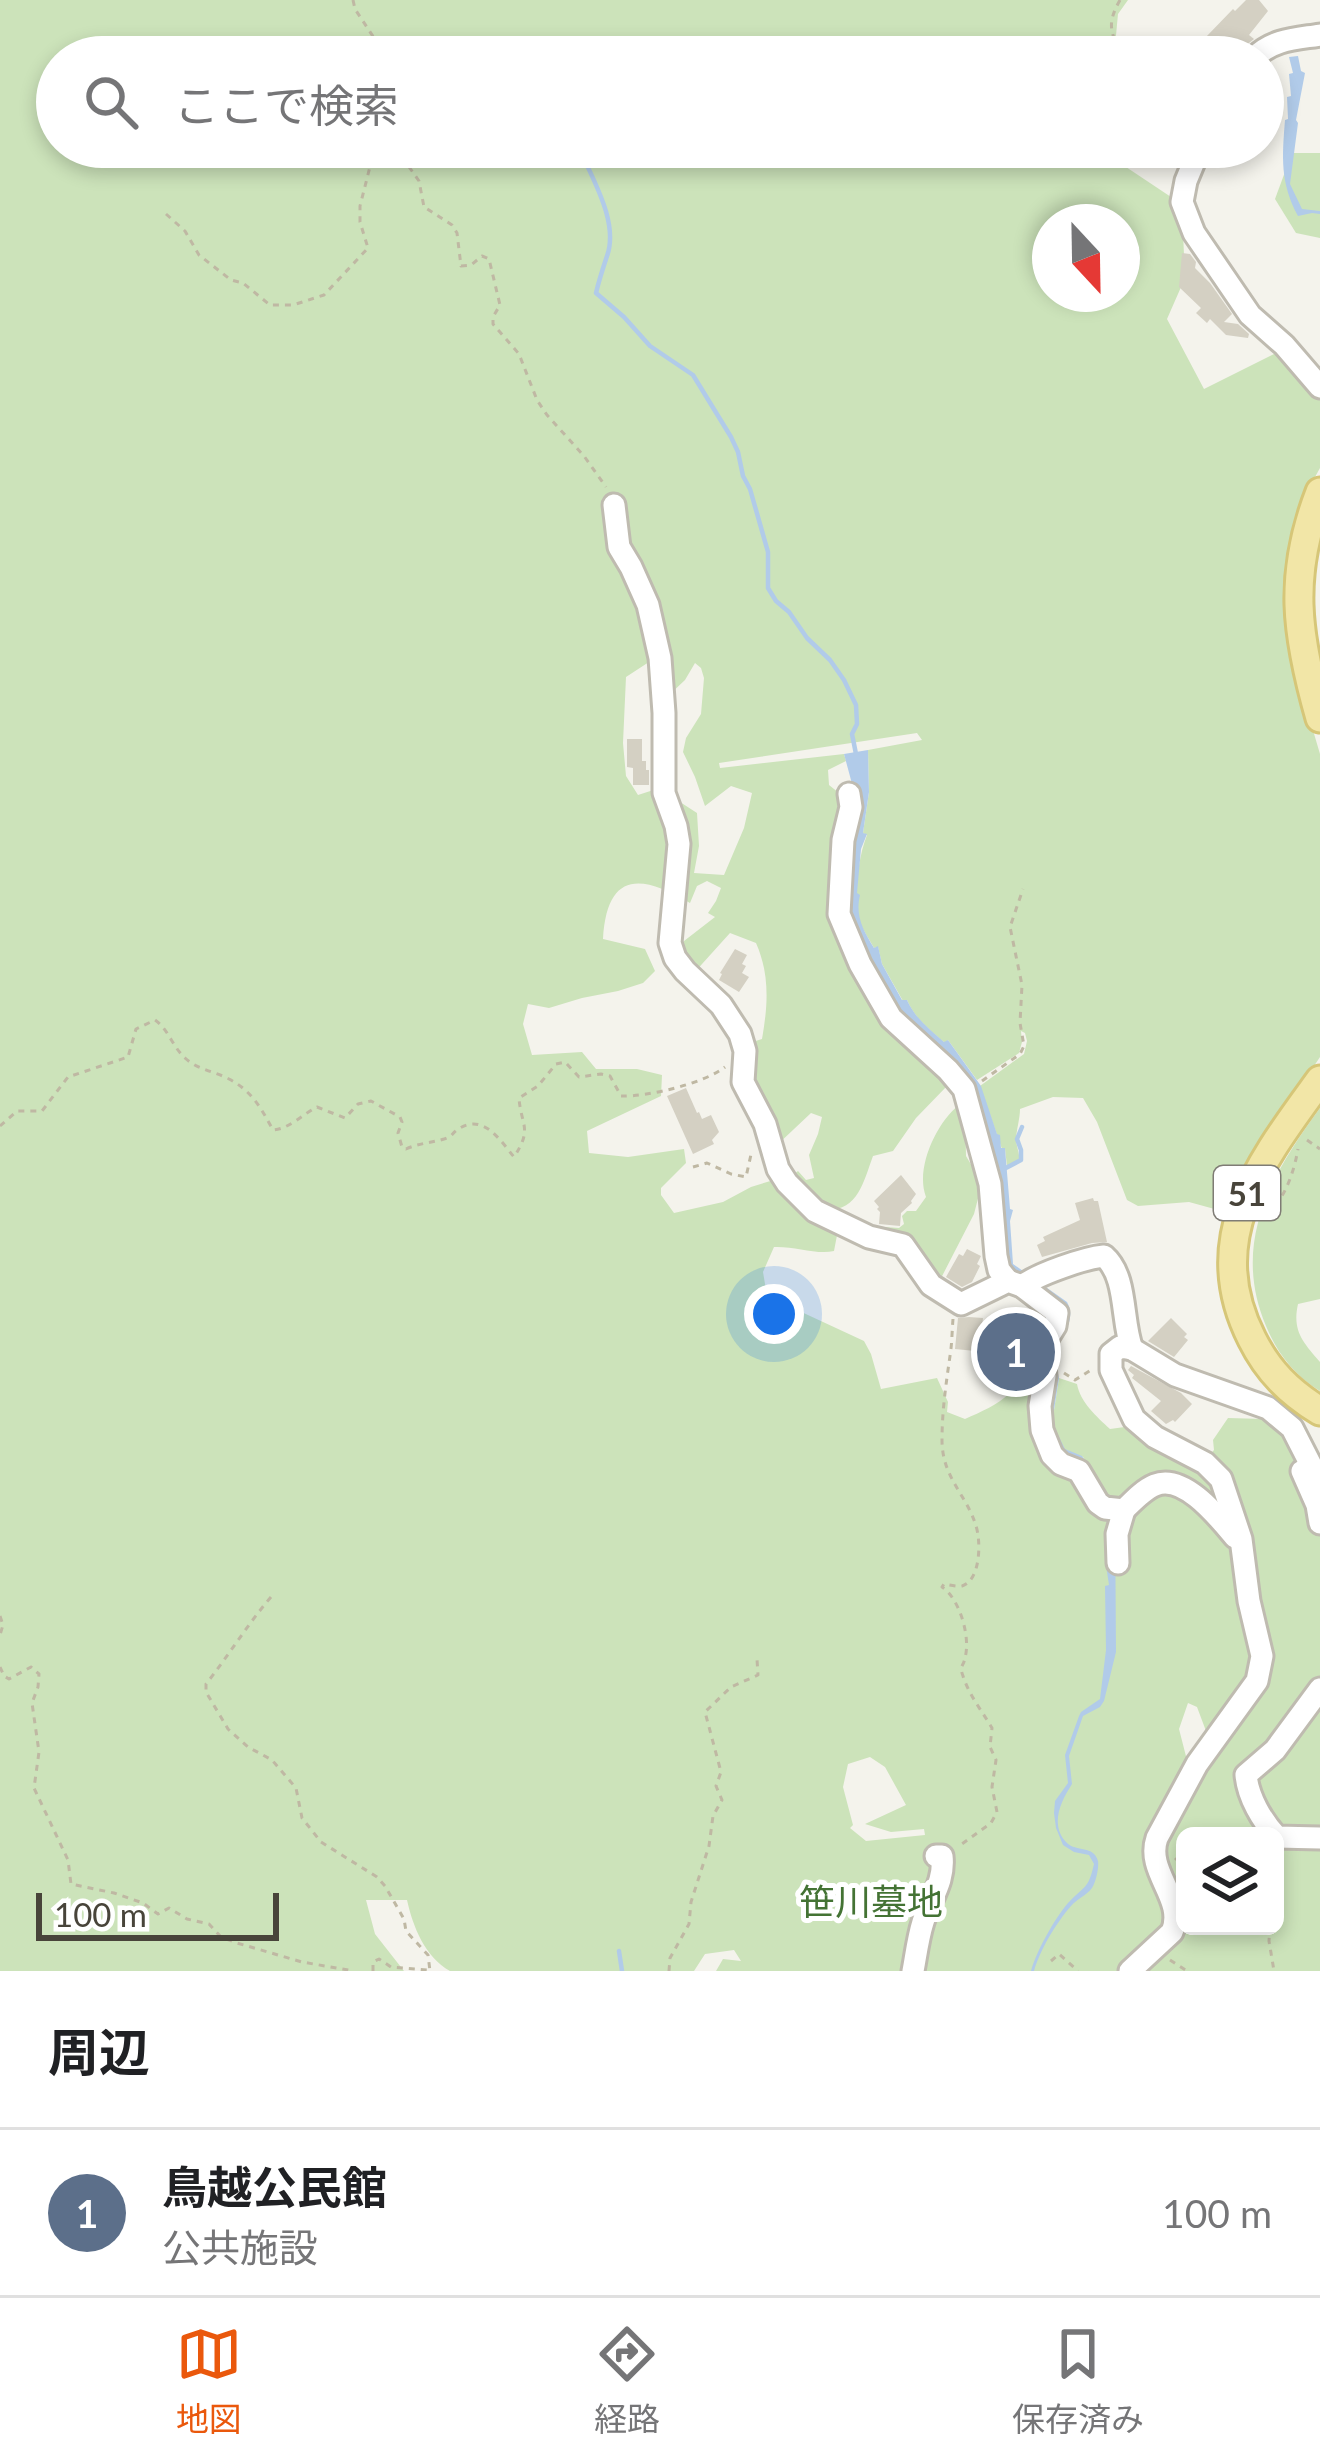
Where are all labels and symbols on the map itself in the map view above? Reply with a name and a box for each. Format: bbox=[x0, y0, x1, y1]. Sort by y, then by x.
north arrow bbox=[1032, 204, 1140, 312]
road number: 51 bbox=[1214, 1166, 1280, 1220]
your location bbox=[744, 1284, 804, 1344]
pin: 1 bbox=[977, 1307, 1055, 1397]
park label: 笹川墓地 bbox=[799, 1879, 943, 1923]
scale bar bbox=[36, 1887, 279, 1940]

